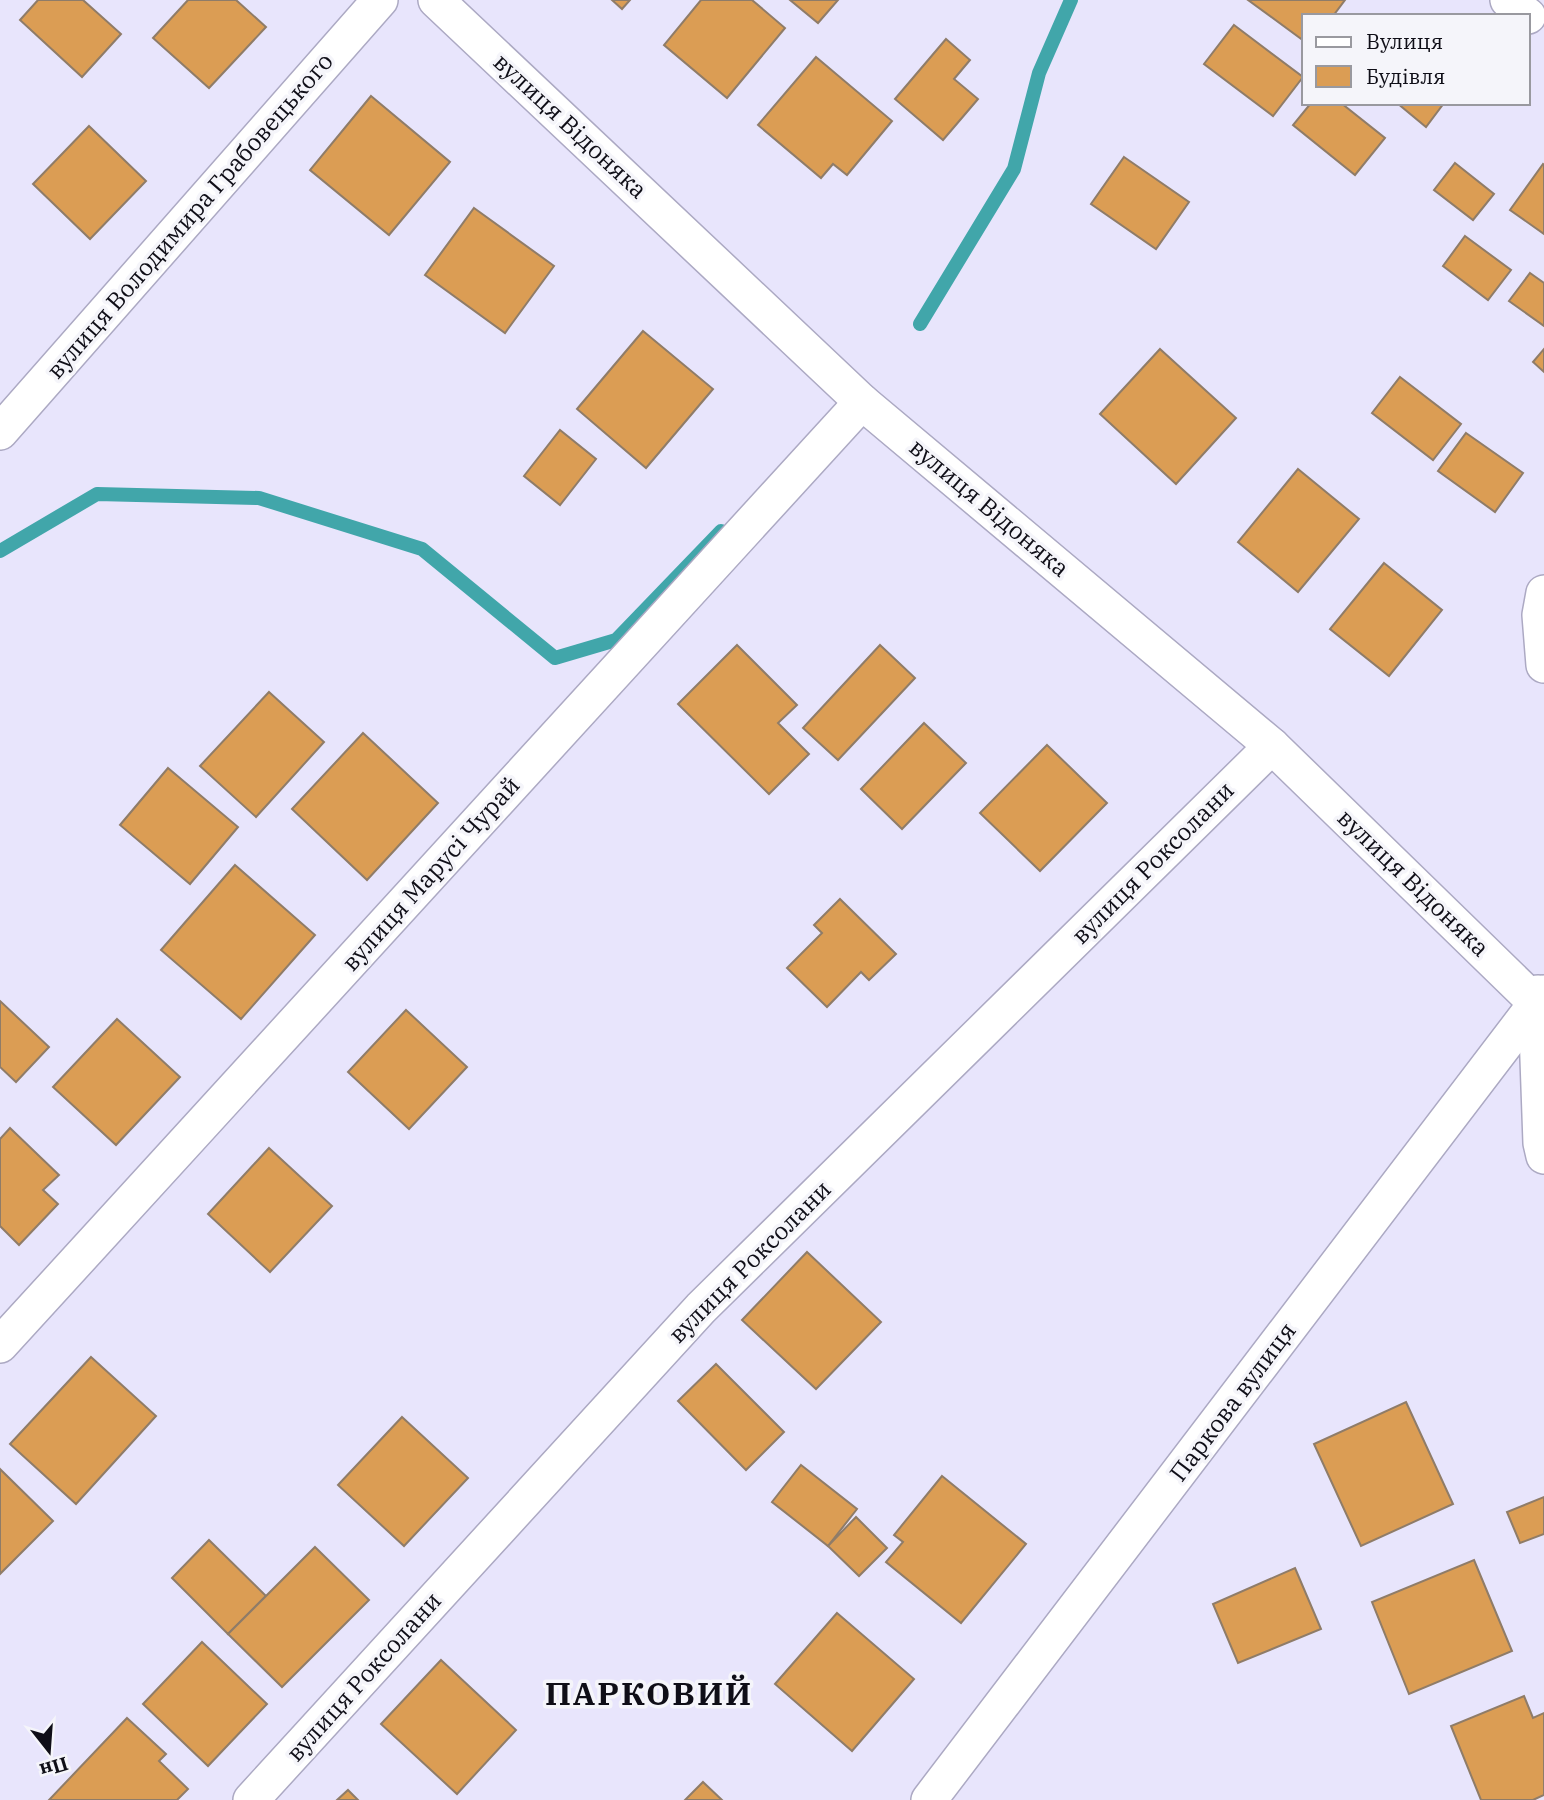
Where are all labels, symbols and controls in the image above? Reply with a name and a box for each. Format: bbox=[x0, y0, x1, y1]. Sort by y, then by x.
legend bbox=[1302, 14, 1530, 105]
text: Вулиця bbox=[1366, 27, 1443, 55]
street label: вулиця Володимира Грабовецького bbox=[39, 46, 340, 385]
street label: вулиця Відоняка bbox=[487, 46, 654, 205]
text: Будівля bbox=[1366, 62, 1445, 90]
street label: вулиця Відоняка bbox=[903, 431, 1076, 584]
street label: вулиця Марусі Чурай bbox=[334, 769, 526, 977]
street label: вулиця Роксолани bbox=[1064, 774, 1241, 951]
street label: вулиця Відоняка bbox=[1331, 802, 1497, 963]
street label: вулиця Роксолани bbox=[661, 1173, 838, 1350]
street label: Паркова вулиця bbox=[1162, 1315, 1303, 1487]
street label: вулиця Роксолани bbox=[279, 1585, 448, 1768]
district label: ПАРКОВИЙ bbox=[545, 1672, 753, 1714]
north arrow bbox=[14, 1716, 84, 1786]
text: Пн bbox=[37, 1752, 71, 1783]

